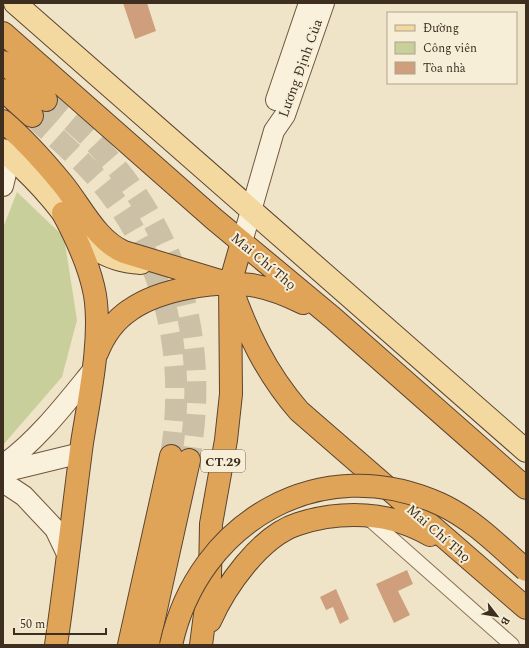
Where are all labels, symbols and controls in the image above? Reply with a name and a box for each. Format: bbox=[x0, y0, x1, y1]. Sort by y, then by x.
legend bbox=[387, 12, 517, 84]
street label: Lương Định Của bbox=[273, 16, 328, 120]
text: Đường bbox=[423, 19, 459, 38]
text: Công viên bbox=[423, 39, 477, 58]
text: Tòa nhà bbox=[423, 59, 466, 78]
street label: Mai Chí Thọ bbox=[227, 228, 301, 295]
road number: CT.29 bbox=[201, 450, 245, 472]
street label: Mai Chí Thọ bbox=[402, 499, 476, 567]
north arrow bbox=[477, 596, 517, 636]
scale bar bbox=[14, 610, 106, 636]
text: B bbox=[496, 613, 514, 629]
text: 50 m bbox=[20, 615, 45, 634]

